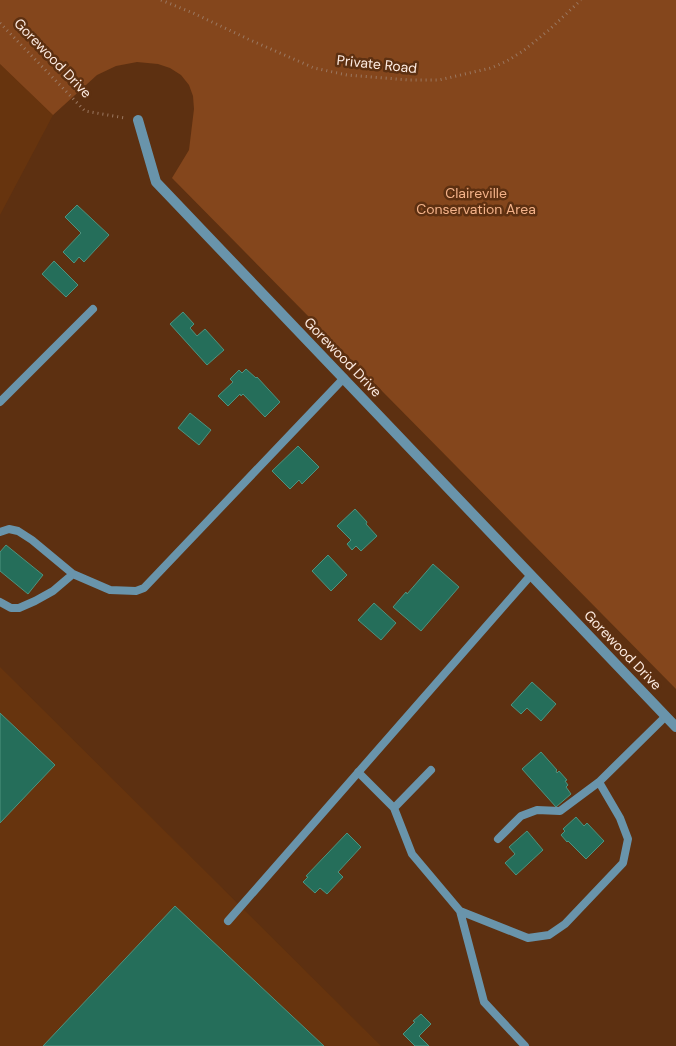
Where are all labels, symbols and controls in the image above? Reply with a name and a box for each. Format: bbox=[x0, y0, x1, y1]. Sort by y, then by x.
street label: Gorewood Drive bbox=[10, 14, 96, 102]
street label: Private Road bbox=[336, 51, 418, 77]
park label: Claireville Conservation Area bbox=[416, 184, 536, 218]
street label: Gorewood Drive bbox=[300, 313, 386, 401]
street label: Gorewood Drive bbox=[580, 606, 666, 694]

